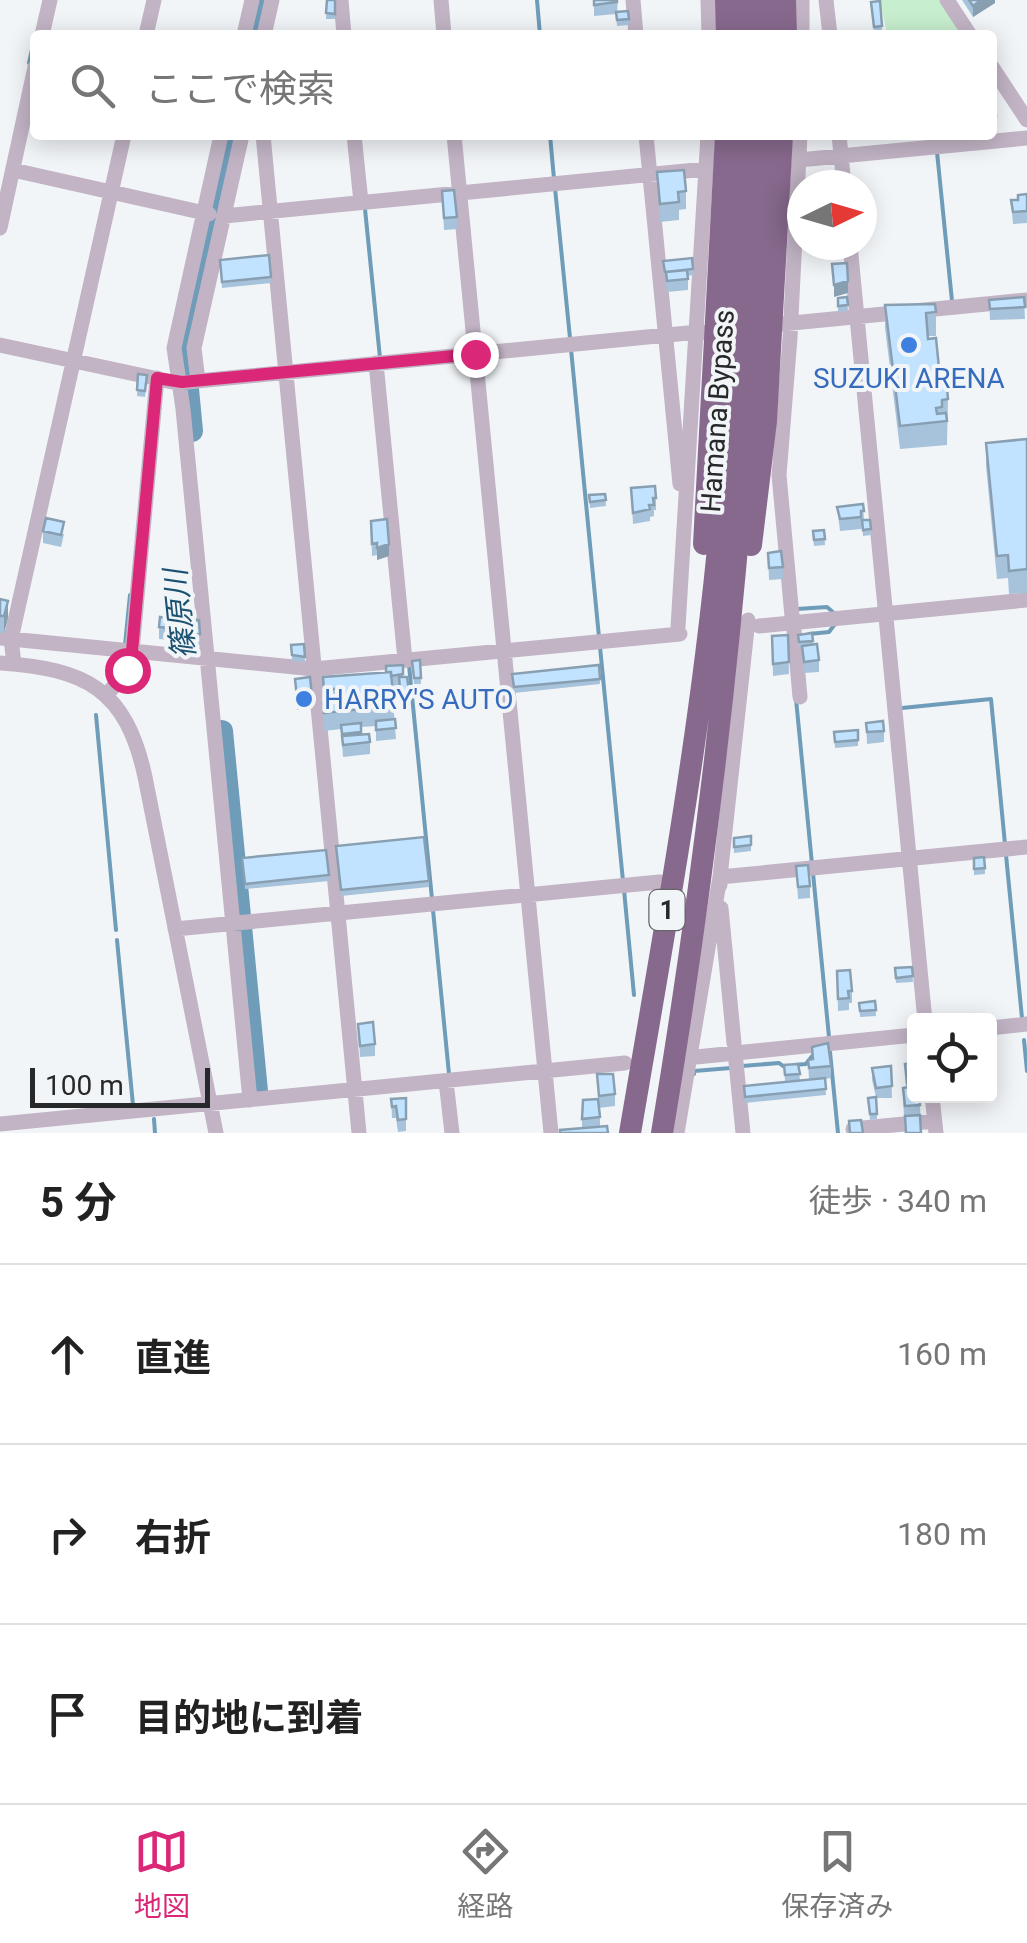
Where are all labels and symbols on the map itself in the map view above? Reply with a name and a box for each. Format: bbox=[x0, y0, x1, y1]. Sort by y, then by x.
north arrow bbox=[787, 170, 877, 260]
street label: Hamana Bypass bbox=[694, 309, 741, 514]
route end bbox=[453, 332, 499, 378]
marker: SUZUKI ARENA bbox=[898, 334, 920, 356]
place label: SUZUKI ARENA bbox=[813, 362, 1005, 395]
water label: 篠原川 bbox=[157, 564, 202, 661]
route start bbox=[105, 648, 151, 694]
place label: HARRY'S AUTO bbox=[324, 683, 513, 716]
marker: HARRY'S AUTO bbox=[293, 688, 315, 710]
road number: 1 bbox=[650, 890, 684, 930]
scale bar bbox=[30, 1063, 210, 1108]

